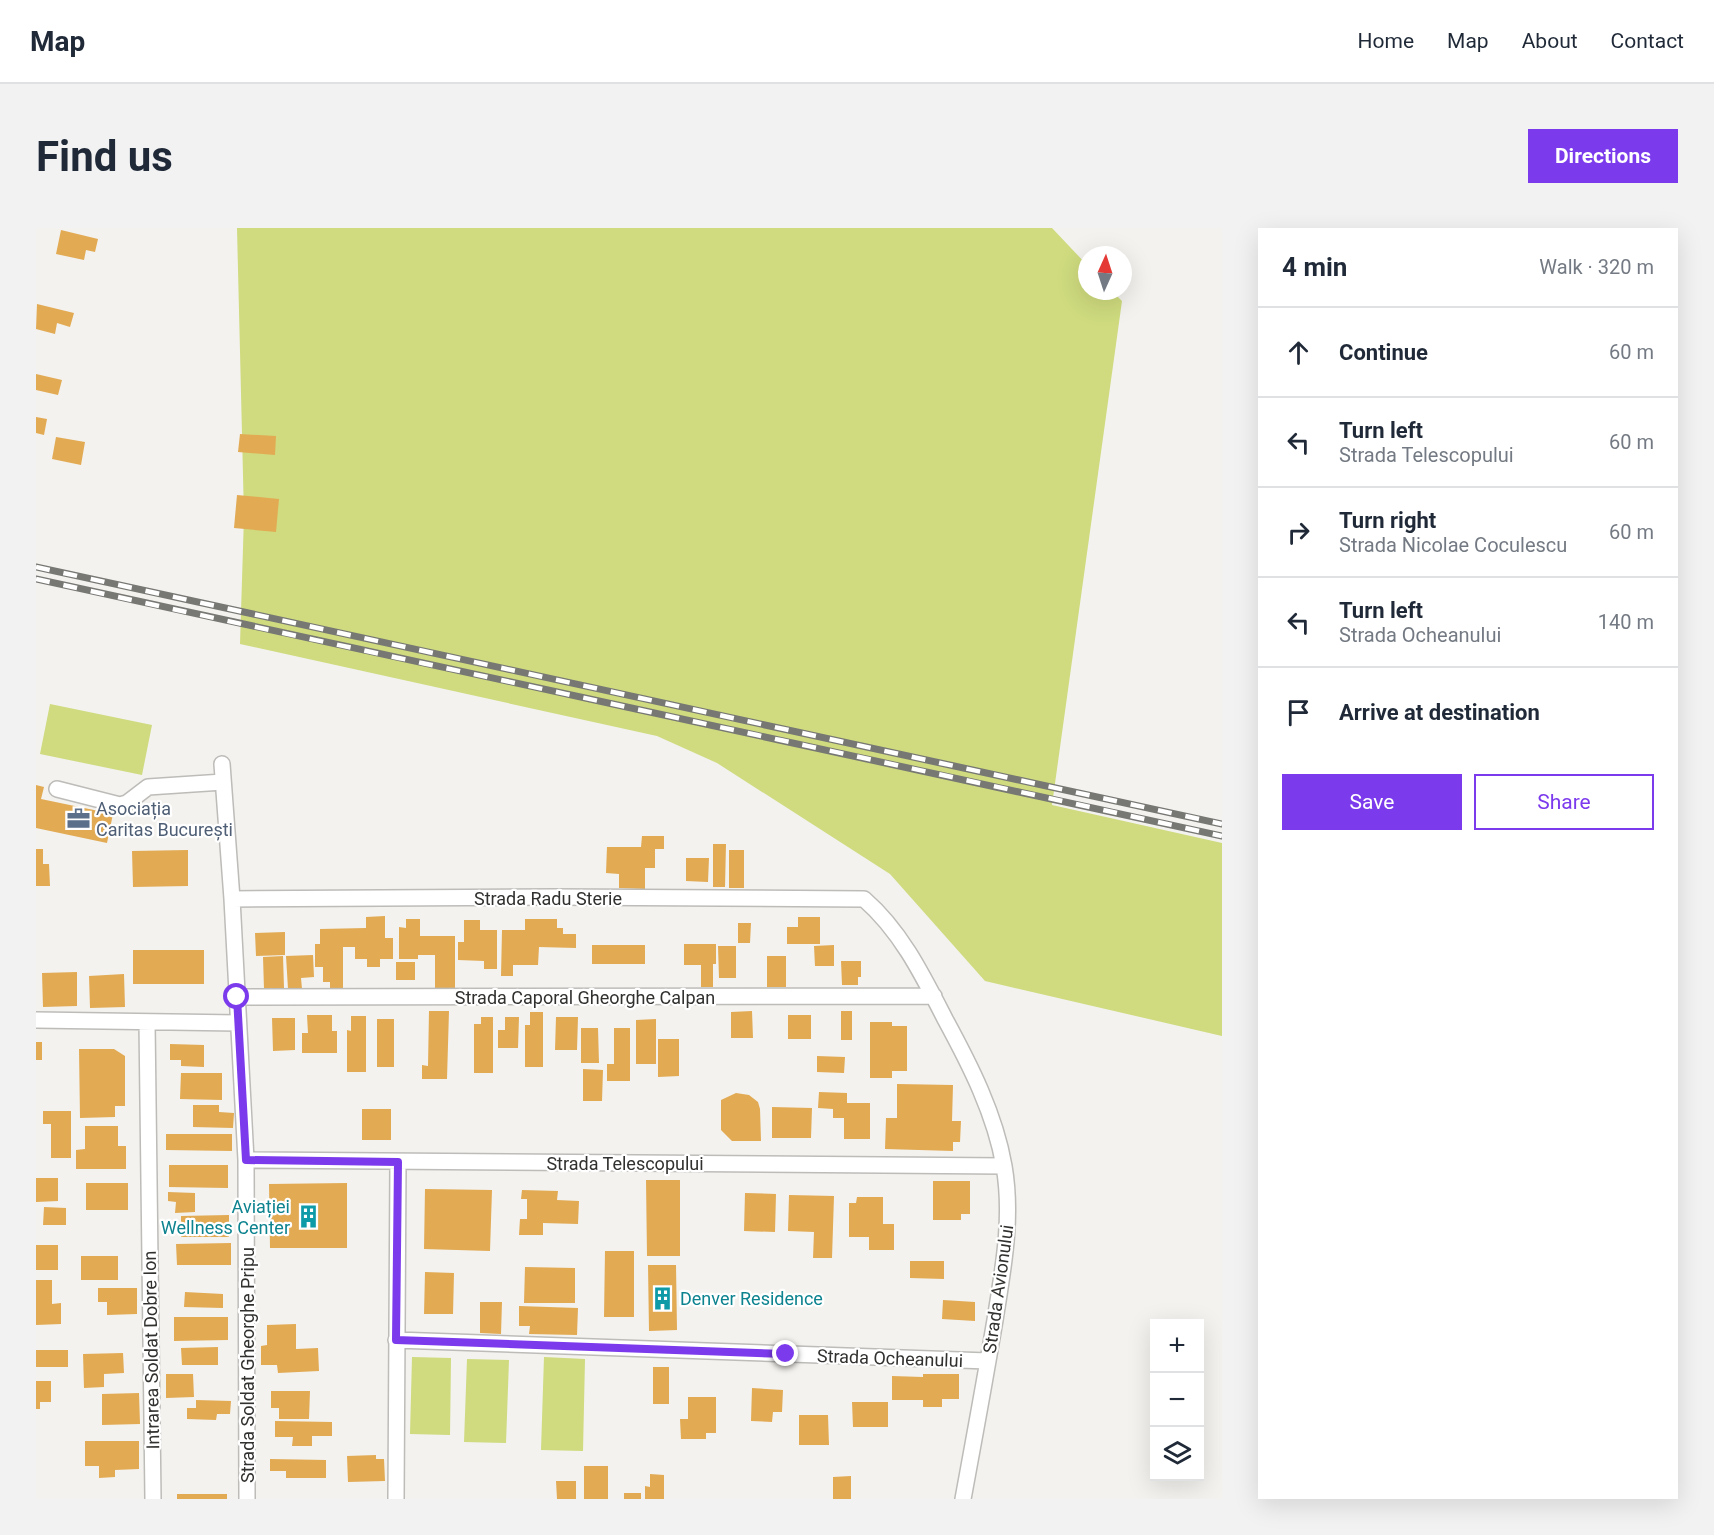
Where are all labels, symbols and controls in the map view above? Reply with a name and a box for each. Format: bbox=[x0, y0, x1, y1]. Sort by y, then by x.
text: Map bbox=[30, 25, 85, 58]
text: Home bbox=[1358, 29, 1414, 53]
text: Map bbox=[1447, 29, 1489, 53]
text: About bbox=[1522, 29, 1578, 53]
text: Contact bbox=[1611, 29, 1684, 53]
button: Directions bbox=[1528, 129, 1678, 183]
text: Find us bbox=[36, 132, 173, 181]
north arrow bbox=[1078, 246, 1132, 300]
text: 4 min bbox=[1282, 252, 1347, 282]
text: Walk · 320 m bbox=[1539, 255, 1654, 279]
icon: ahead bbox=[1282, 336, 1315, 369]
text: Continue bbox=[1339, 340, 1428, 365]
text: 60 m bbox=[1609, 340, 1654, 364]
text: Turn left bbox=[1339, 418, 1423, 443]
icon: left bbox=[1282, 426, 1315, 459]
text: 60 m bbox=[1609, 430, 1654, 454]
text: Strada Telescopului bbox=[1339, 443, 1514, 467]
text: Turn right bbox=[1339, 508, 1436, 533]
icon: right bbox=[1282, 516, 1315, 549]
text: 60 m bbox=[1609, 520, 1654, 544]
text: Strada Nicolae Coculescu bbox=[1339, 533, 1567, 557]
text: Turn left bbox=[1339, 598, 1423, 623]
icon: left bbox=[1282, 606, 1315, 639]
text: 140 m bbox=[1598, 610, 1654, 634]
text: Strada Ocheanului bbox=[1339, 623, 1501, 647]
icon: arrive bbox=[1282, 696, 1315, 729]
text: Arrive at destination bbox=[1339, 700, 1540, 725]
button: Save bbox=[1282, 774, 1462, 830]
button: Share bbox=[1474, 774, 1654, 830]
place label: Asociația Caritas București bbox=[96, 798, 233, 841]
office icon: Asociația Caritas București bbox=[65, 805, 91, 831]
street label: Strada Radu Sterie bbox=[474, 888, 622, 909]
route start bbox=[223, 983, 249, 1009]
street label: Strada Caporal Gheorghe Calpan bbox=[455, 987, 715, 1008]
street label: Strada Telescopului bbox=[546, 1153, 704, 1174]
place label: Aviației Wellness Center bbox=[161, 1196, 290, 1238]
building icon: Aviației Wellness Center bbox=[295, 1203, 321, 1229]
street label: Strada Avionului bbox=[979, 1223, 1017, 1355]
street label: Strada Soldat Gheorghe Pripu bbox=[237, 1247, 258, 1483]
street label: Intrarea Soldat Dobre Ion bbox=[139, 1250, 163, 1450]
building icon: Denver Residence bbox=[649, 1285, 675, 1311]
place label: Denver Residence bbox=[680, 1288, 823, 1309]
map controls bbox=[1150, 1319, 1204, 1481]
button: + bbox=[1150, 1319, 1204, 1373]
route end bbox=[772, 1340, 798, 1366]
street label: Strada Ocheanului bbox=[817, 1345, 963, 1371]
button: − bbox=[1150, 1373, 1204, 1427]
button: layers bbox=[1150, 1427, 1204, 1481]

